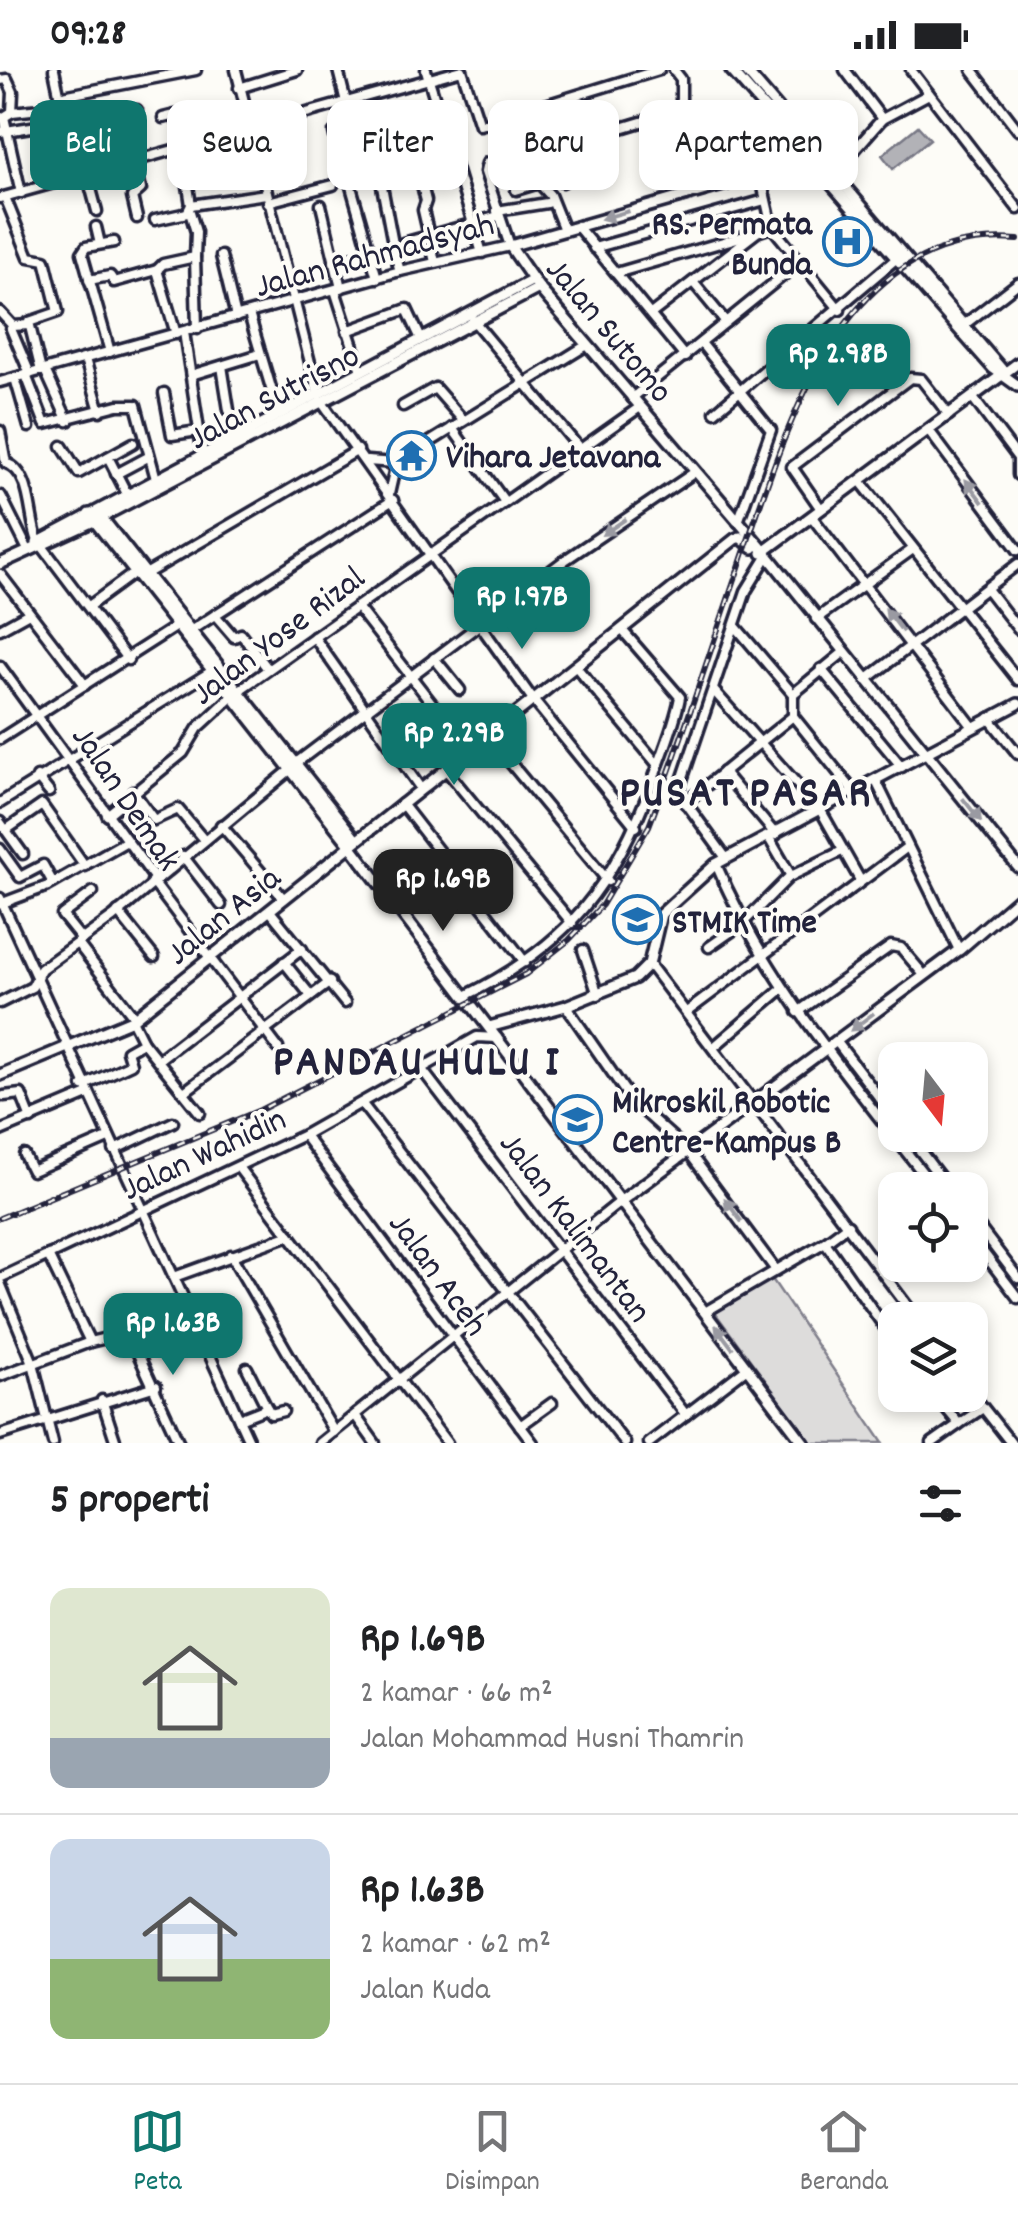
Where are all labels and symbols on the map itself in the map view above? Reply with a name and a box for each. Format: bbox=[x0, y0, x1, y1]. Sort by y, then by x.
street label: Jalan Rahmadsyah bbox=[250, 202, 500, 314]
place label: RS. Permata Bunda bbox=[652, 202, 814, 292]
one-way arrow bbox=[599, 208, 629, 223]
hospital icon: RS. Permata Bunda bbox=[821, 216, 873, 268]
street label: Jalan Sutomo bbox=[531, 248, 683, 416]
pin: Rp 2.98B bbox=[735, 324, 941, 409]
street label: Jalan Sutrisno bbox=[181, 333, 370, 465]
temple icon: Vihara Jetavana bbox=[385, 429, 437, 481]
place label: Vihara Jetavana bbox=[446, 435, 662, 485]
one-way arrow bbox=[965, 478, 985, 504]
one-way arrow bbox=[600, 517, 627, 536]
street label: Jalan Yose Rizal bbox=[183, 556, 377, 720]
pin: Rp 1.97B bbox=[419, 567, 625, 652]
one-way arrow bbox=[885, 607, 905, 633]
pin: Rp 2.29B bbox=[351, 703, 557, 788]
street label: Jalan Demak bbox=[57, 717, 191, 883]
district label: PUSAT PASAR bbox=[619, 764, 873, 828]
one-way arrow bbox=[961, 798, 982, 823]
pin: Rp 1.69B bbox=[340, 849, 546, 934]
street label: Jalan Asia bbox=[157, 856, 294, 980]
school or university icon: STMIK Time bbox=[611, 894, 663, 946]
place label: STMIK Time bbox=[672, 900, 817, 950]
one-way arrow bbox=[849, 1011, 875, 1031]
district label: PANDAU HULU I bbox=[273, 1033, 561, 1097]
north arrow bbox=[878, 1042, 988, 1152]
place label: Mikroskil Robotic Centre-Kampus B bbox=[612, 1080, 841, 1170]
school or university icon: Mikroskil Robotic Centre-Kampus B bbox=[551, 1094, 603, 1146]
street label: Jalan Wahidin bbox=[115, 1097, 295, 1216]
street label: Jalan Kalimantan bbox=[485, 1123, 661, 1335]
one-way arrow bbox=[724, 1197, 743, 1223]
street label: Jalan Aceh bbox=[374, 1204, 498, 1348]
pin: Rp 1.63B bbox=[70, 1293, 276, 1378]
one-way arrow bbox=[715, 1324, 735, 1351]

